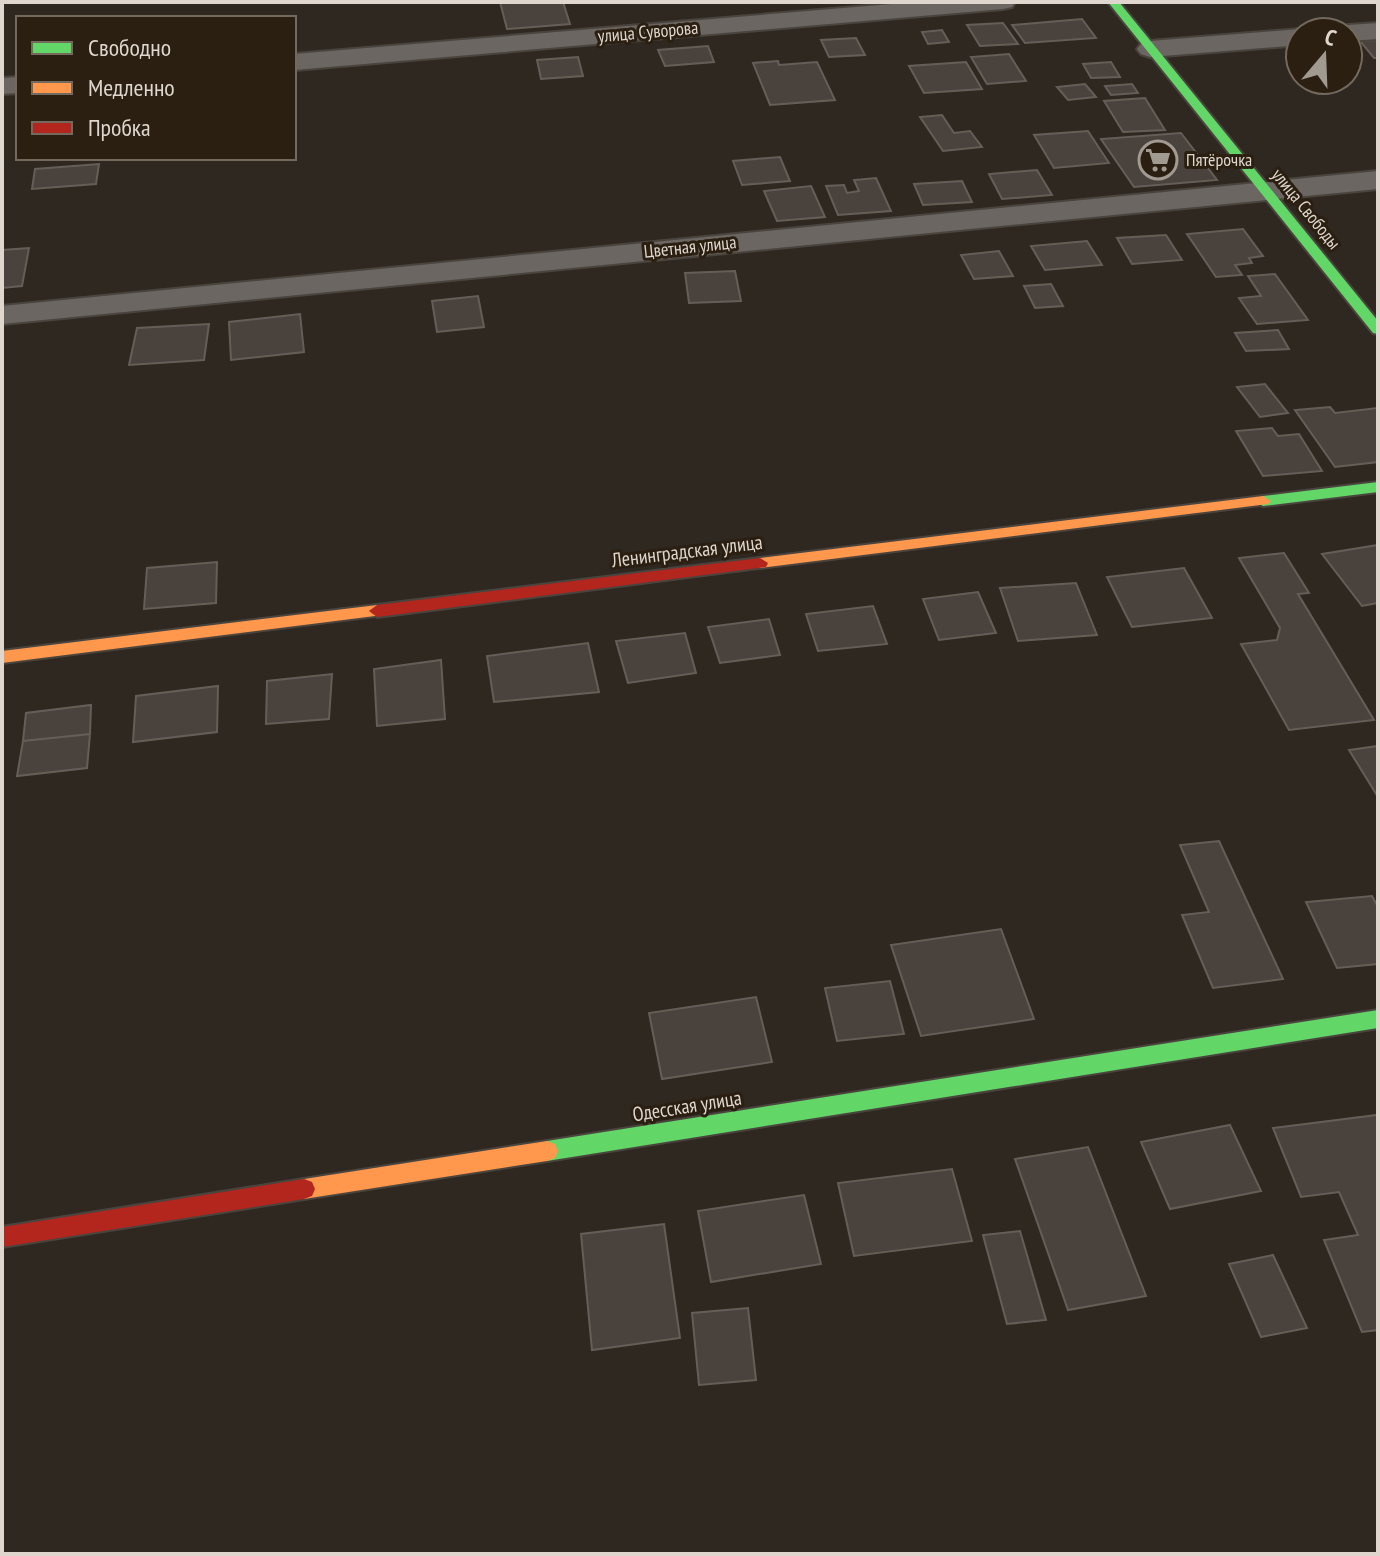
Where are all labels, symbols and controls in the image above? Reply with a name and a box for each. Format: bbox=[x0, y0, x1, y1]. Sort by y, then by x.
legend bbox=[16, 16, 296, 160]
street label: улица Суворова bbox=[597, 16, 699, 47]
north arrow bbox=[1284, 16, 1364, 96]
text: С bbox=[1321, 22, 1340, 52]
text: Свободно bbox=[88, 32, 171, 63]
text: Медленно bbox=[88, 72, 175, 103]
text: Пробка bbox=[88, 112, 151, 143]
supermarket icon: Пятёрочка bbox=[1137, 139, 1179, 181]
place label: Пятёрочка bbox=[1186, 148, 1252, 171]
street label: улица Свободы bbox=[1267, 164, 1346, 254]
street label: Цветная улица bbox=[643, 230, 737, 263]
street label: Ленинградская улица bbox=[609, 529, 764, 573]
street label: Одесская улица bbox=[631, 1085, 743, 1127]

